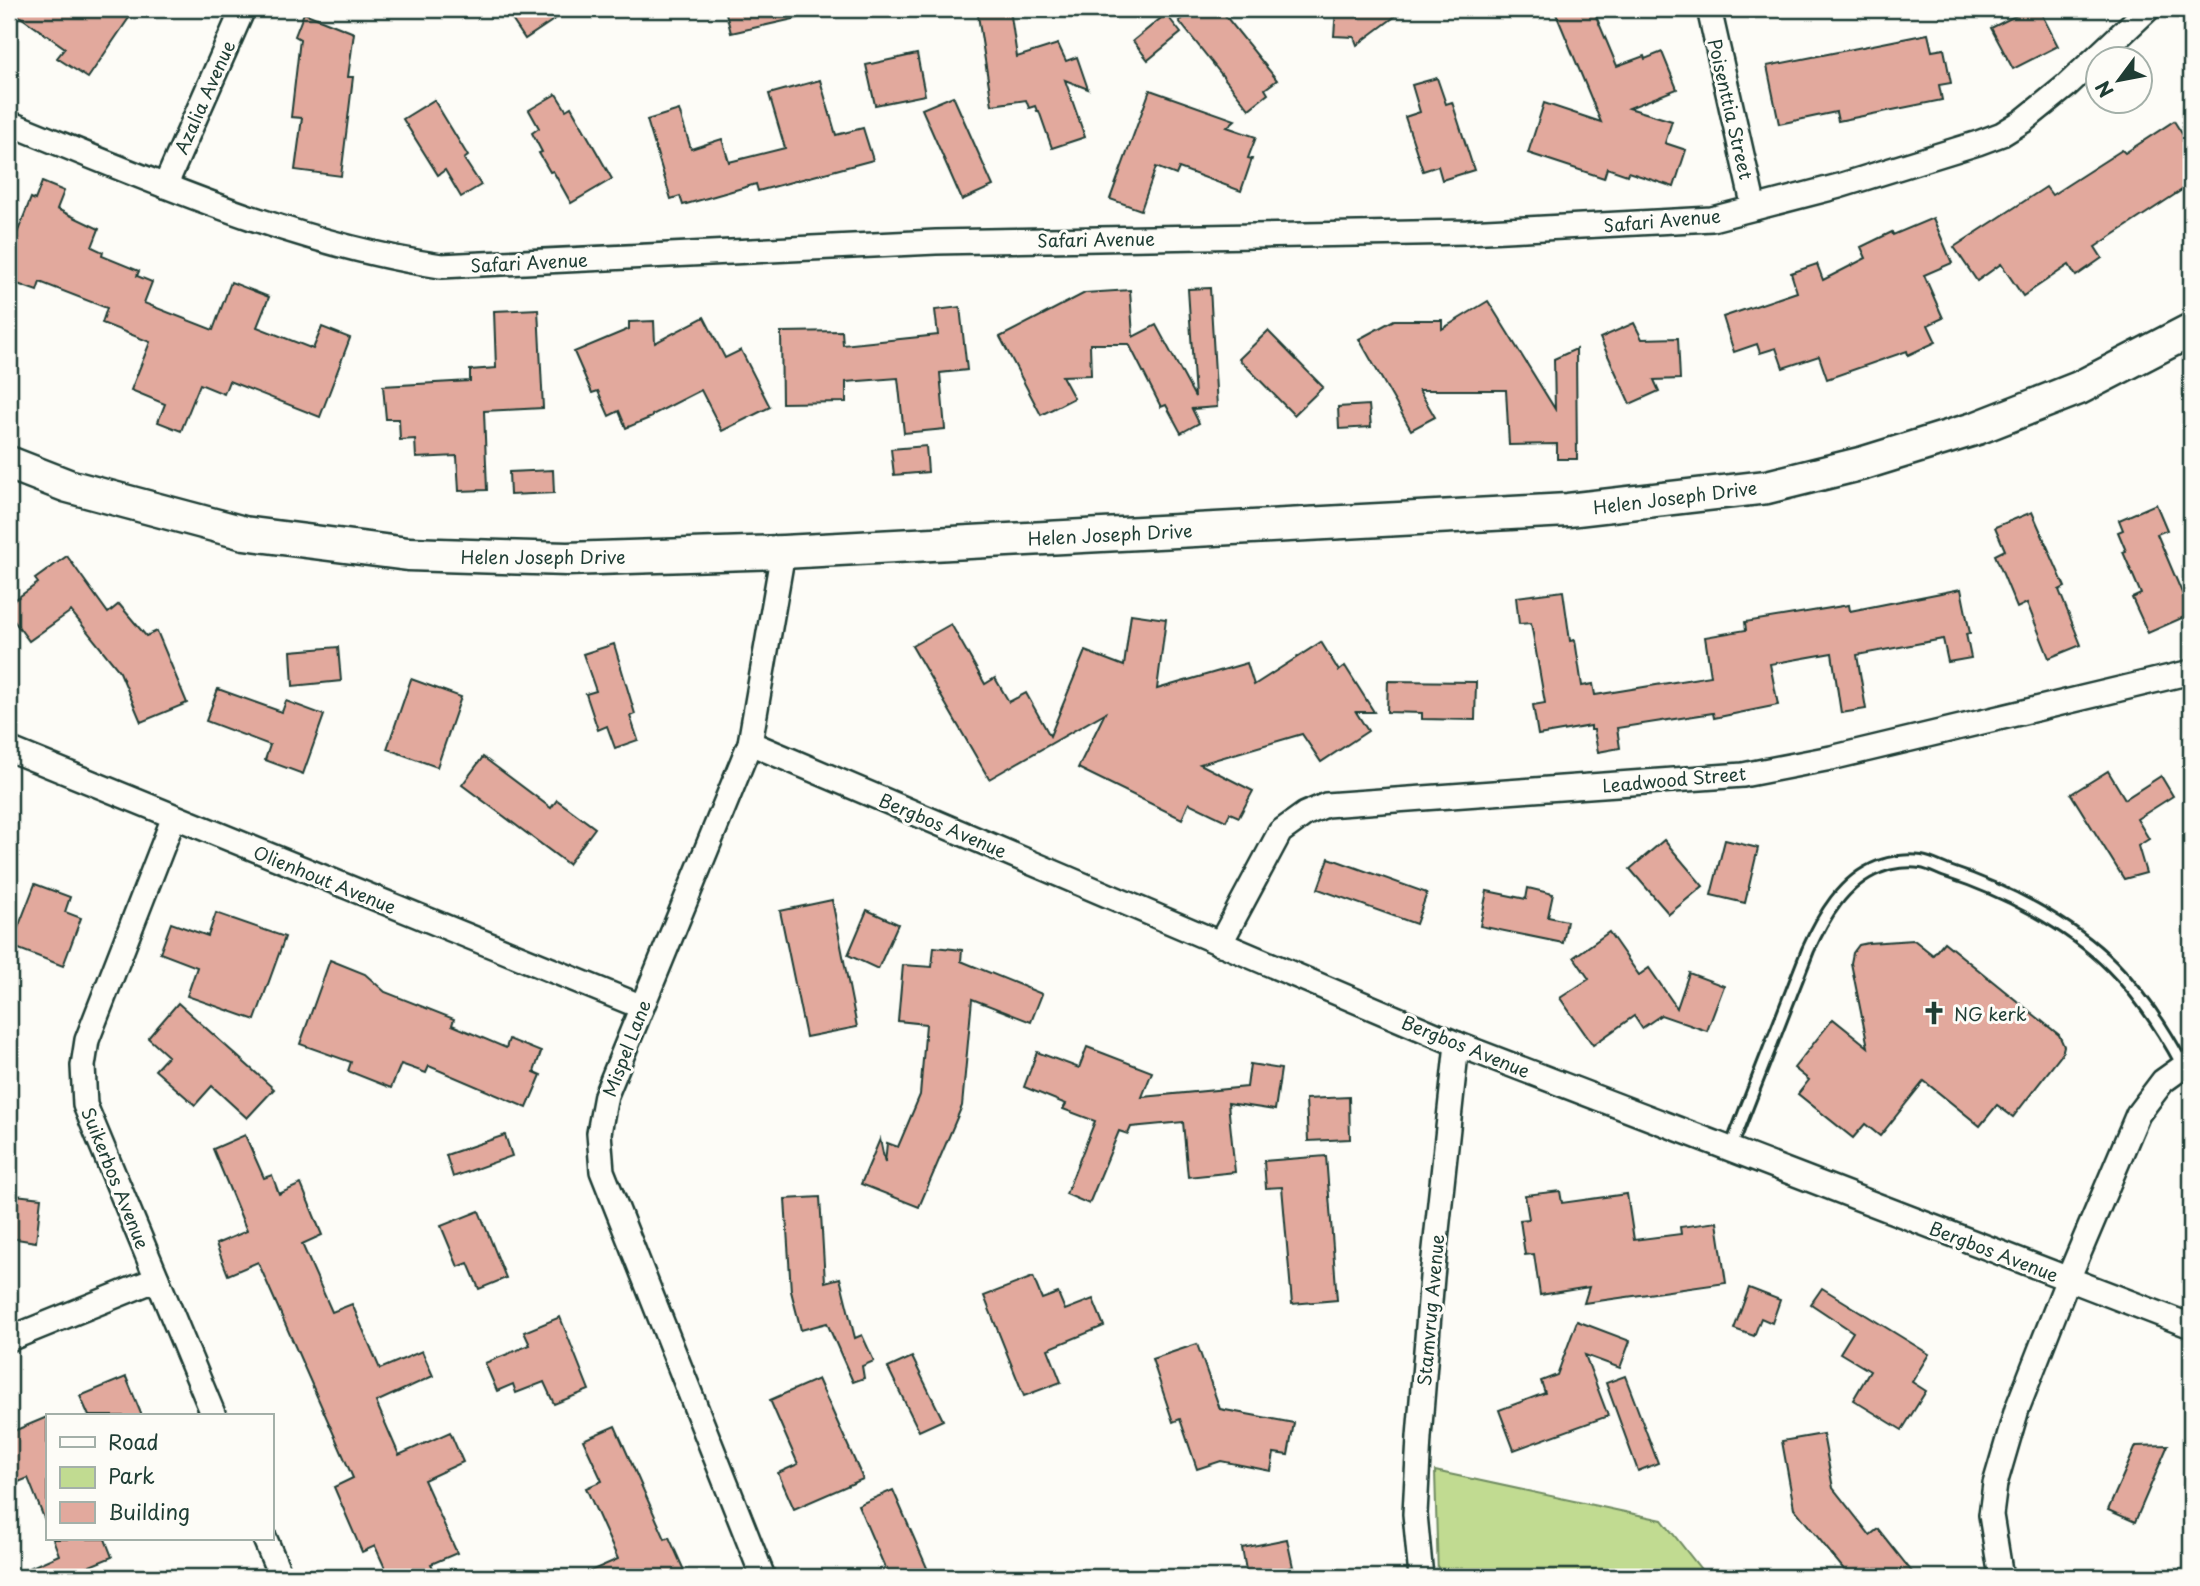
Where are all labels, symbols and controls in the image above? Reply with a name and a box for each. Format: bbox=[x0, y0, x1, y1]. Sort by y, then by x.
street label: Azalia Avenue bbox=[167, 36, 241, 158]
street label: Poisenttia Street bbox=[1702, 36, 1760, 182]
north arrow bbox=[2084, 46, 2154, 116]
text: N bbox=[2088, 76, 2120, 103]
street label: Safari Avenue bbox=[1602, 201, 1722, 239]
street label: Safari Avenue bbox=[1037, 224, 1155, 254]
street label: Safari Avenue bbox=[470, 245, 589, 279]
street label: Helen Joseph Drive bbox=[1591, 474, 1759, 520]
street label: Helen Joseph Drive bbox=[1027, 516, 1193, 552]
street label: Helen Joseph Drive bbox=[460, 543, 626, 570]
street label: Leadwood Street bbox=[1601, 759, 1747, 799]
street label: Bergbos Avenue bbox=[875, 786, 1011, 864]
street label: Olienhout Avenue bbox=[249, 838, 401, 920]
street label: Mispel Lane bbox=[595, 996, 657, 1100]
church icon: NG kerk bbox=[1920, 999, 1948, 1027]
place label: NG kerk bbox=[1954, 1000, 2027, 1027]
street label: Bergbos Avenue bbox=[1398, 1008, 1534, 1084]
street label: Suikerbos Avenue bbox=[75, 1103, 157, 1253]
street label: Bergbos Avenue bbox=[1926, 1214, 2063, 1288]
street label: Stamvrug Avenue bbox=[1410, 1233, 1450, 1387]
legend bbox=[46, 1414, 273, 1540]
text: Road bbox=[108, 1425, 159, 1457]
text: Park bbox=[108, 1459, 155, 1491]
text: Building bbox=[108, 1495, 190, 1527]

